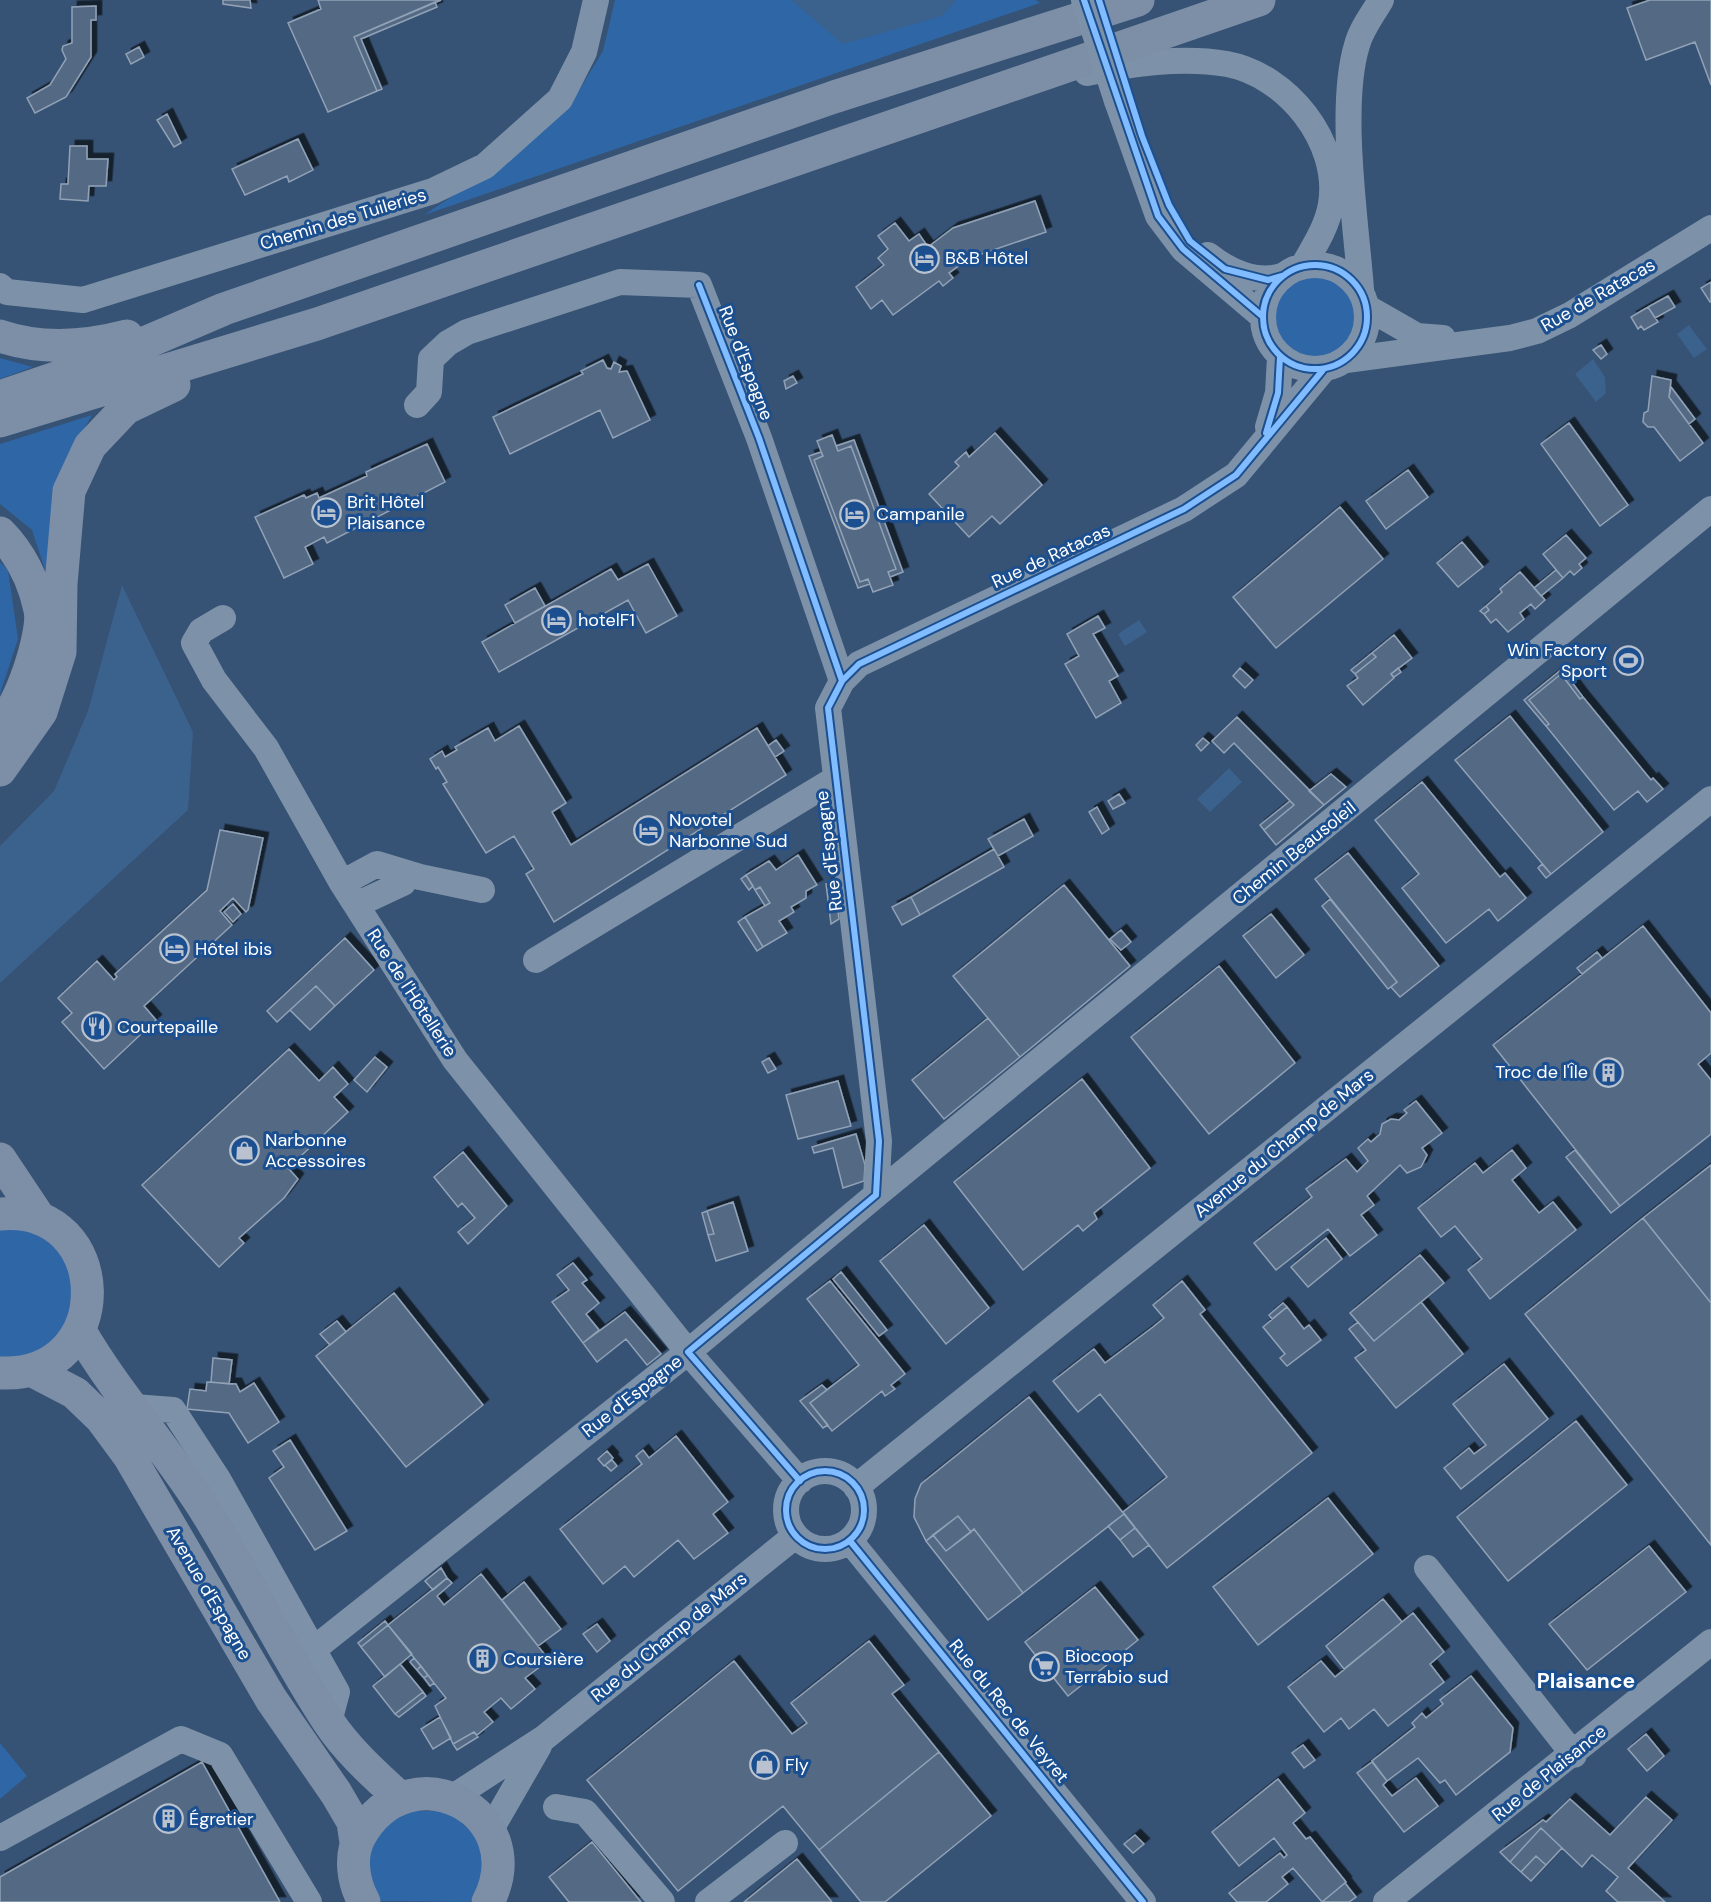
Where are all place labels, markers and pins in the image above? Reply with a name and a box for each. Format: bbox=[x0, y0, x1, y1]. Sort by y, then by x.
hotel icon: B&B Hôtel bbox=[908, 242, 940, 274]
place label: B&B Hôtel bbox=[945, 246, 1028, 270]
place label: Brit Hôtel Plaisance bbox=[347, 490, 425, 535]
hotel icon: Brit Hôtel Plaisance bbox=[310, 496, 342, 528]
hotel icon: Campanile bbox=[839, 498, 871, 530]
place label: Campanile bbox=[876, 502, 965, 526]
hotel icon: hotelF1 bbox=[541, 604, 573, 636]
place label: hotelF1 bbox=[578, 608, 635, 632]
place label: Win Factory Sport bbox=[1507, 638, 1607, 683]
sports icon: Win Factory Sport bbox=[1612, 644, 1644, 676]
place label: Novotel Narbonne Sud bbox=[669, 808, 788, 853]
hotel icon: Novotel Narbonne Sud bbox=[632, 814, 664, 846]
hotel icon: Hôtel ibis bbox=[158, 933, 190, 965]
place label: Hôtel ibis bbox=[195, 937, 272, 961]
restaurant icon: Courtepaille bbox=[80, 1011, 112, 1043]
place label: Courtepaille bbox=[117, 1015, 218, 1039]
building icon: Troc de l'Île bbox=[1593, 1056, 1625, 1088]
place label: Troc de l'Île bbox=[1495, 1060, 1588, 1084]
place label: Narbonne Accessoires bbox=[265, 1128, 366, 1173]
shop icon: Narbonne Accessoires bbox=[228, 1134, 260, 1166]
building icon: Coursière bbox=[466, 1643, 498, 1675]
place label: Biocoop Terrabio sud bbox=[1065, 1644, 1169, 1689]
place label: Coursière bbox=[503, 1647, 584, 1671]
supermarket icon: Biocoop Terrabio sud bbox=[1028, 1650, 1060, 1682]
shop icon: Fly bbox=[748, 1749, 780, 1781]
place label: Fly bbox=[785, 1753, 809, 1777]
building icon: Égretier bbox=[152, 1803, 184, 1835]
place label: Égretier bbox=[189, 1807, 254, 1831]

